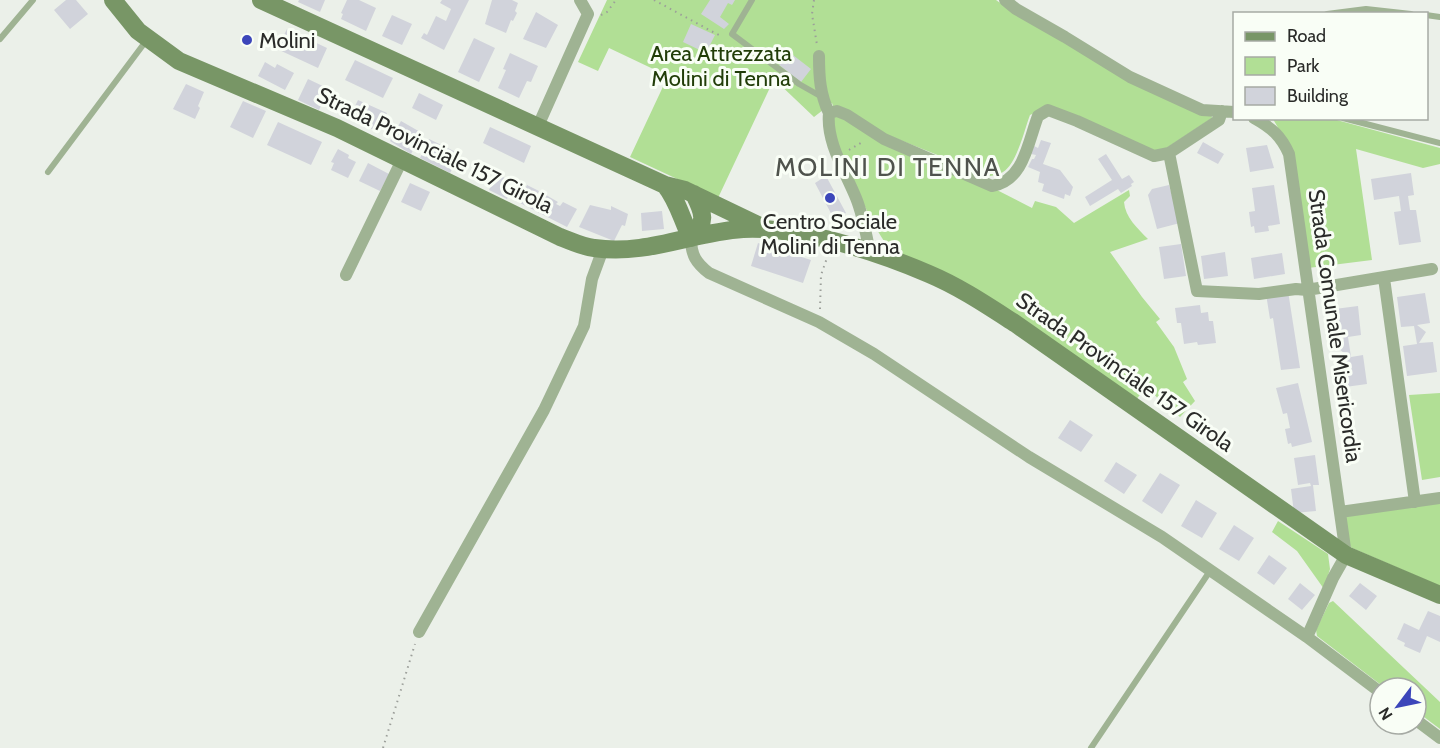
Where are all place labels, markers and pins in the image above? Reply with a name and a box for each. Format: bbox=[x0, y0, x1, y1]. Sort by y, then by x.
place label: Molini bbox=[259, 27, 316, 54]
marker: Molini bbox=[240, 33, 254, 47]
marker: Centro Sociale Molini di Tenna bbox=[823, 191, 837, 205]
place label: Centro Sociale Molini di Tenna bbox=[760, 208, 900, 260]

